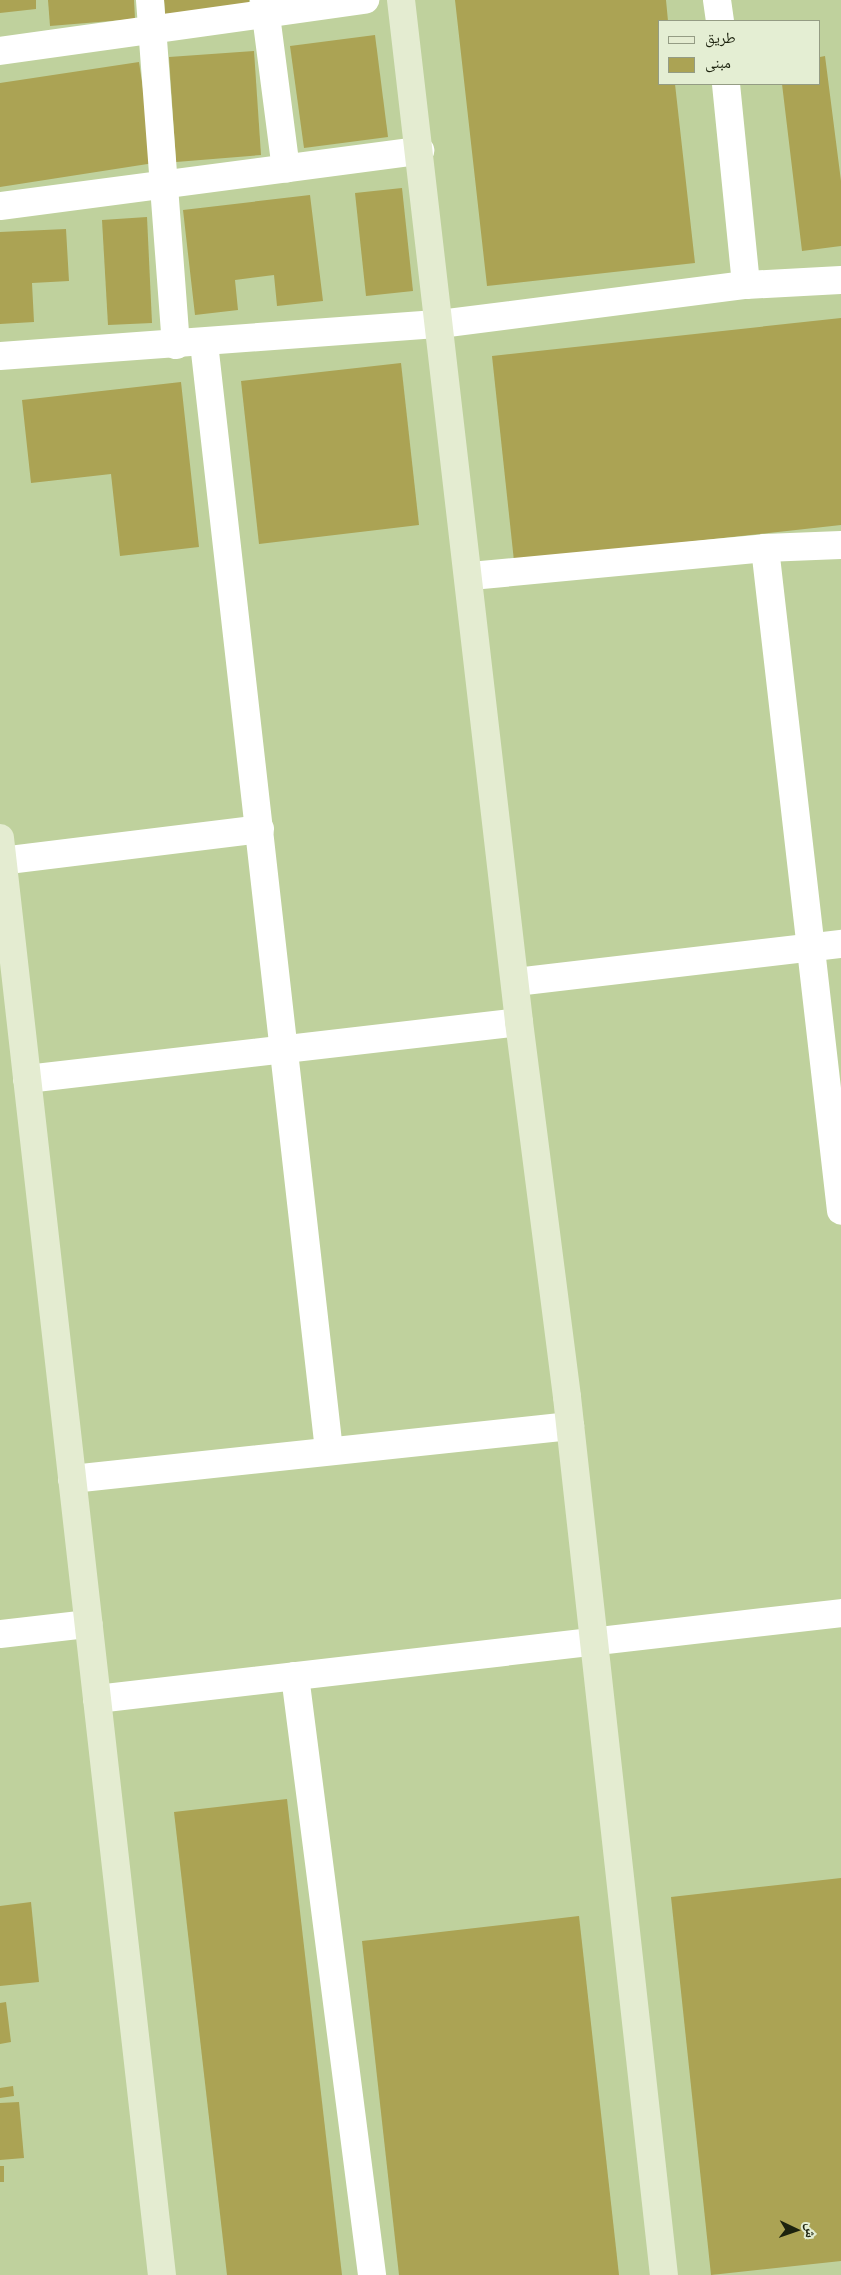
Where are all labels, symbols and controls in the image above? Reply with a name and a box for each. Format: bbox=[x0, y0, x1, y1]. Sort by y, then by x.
legend bbox=[658, 20, 821, 85]
text: طريق bbox=[705, 28, 736, 47]
text: مبنى bbox=[705, 53, 731, 72]
north arrow bbox=[771, 2205, 821, 2255]
text: ش bbox=[802, 2223, 820, 2239]

